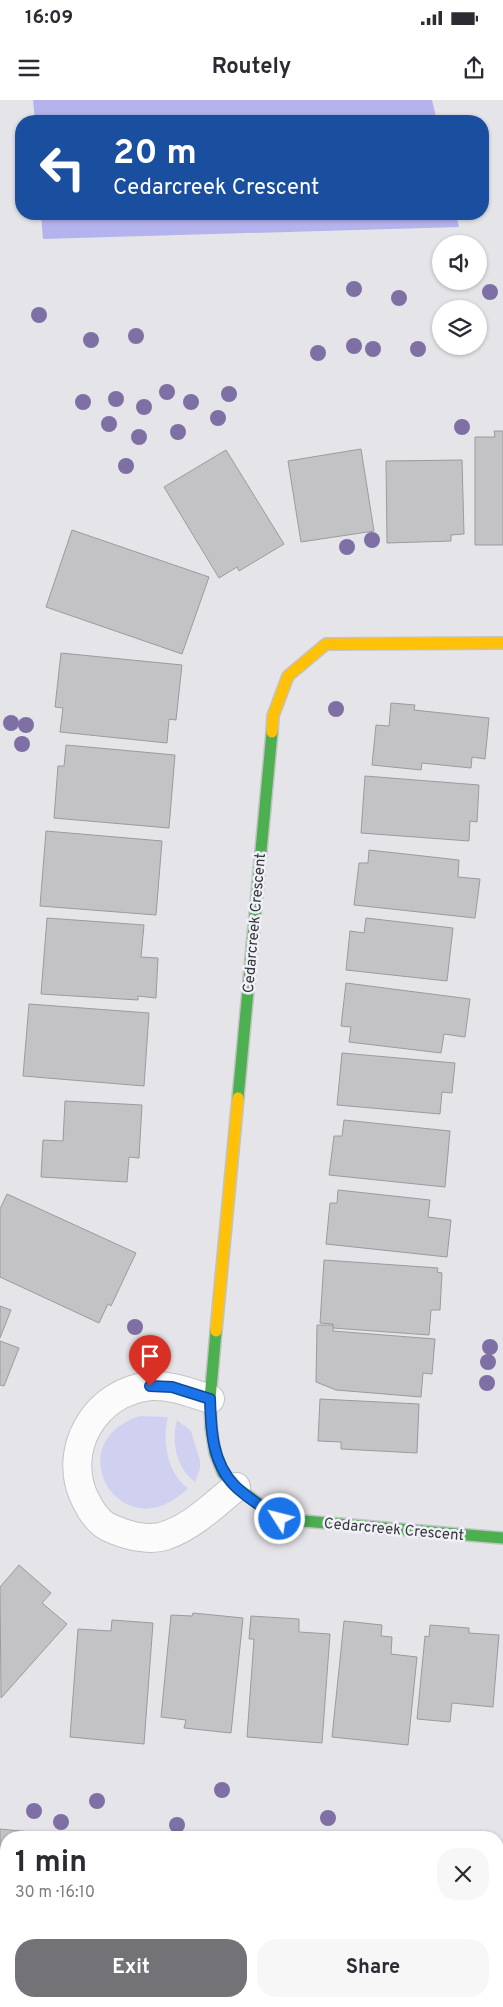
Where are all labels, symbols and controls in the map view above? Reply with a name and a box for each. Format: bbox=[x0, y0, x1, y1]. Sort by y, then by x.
text: 16:09 bbox=[25, 6, 73, 30]
icon: menu bbox=[15, 54, 43, 82]
text: Routely bbox=[212, 54, 291, 81]
icon: share bbox=[460, 54, 488, 82]
text: 20 m bbox=[113, 132, 197, 176]
icon: left bbox=[30, 135, 95, 200]
text: Cedarcreek Crescent bbox=[113, 175, 319, 202]
map controls bbox=[432, 235, 487, 355]
button: sound bbox=[432, 235, 487, 290]
button: layers bbox=[432, 300, 487, 355]
street label: Cedarcreek Crescent bbox=[240, 852, 271, 994]
pin bbox=[129, 1335, 171, 1386]
icon: arrive bbox=[136, 1342, 164, 1370]
position arrow bbox=[253, 1492, 305, 1544]
street label: Cedarcreek Crescent bbox=[323, 1515, 465, 1546]
text: 1 min bbox=[15, 1845, 87, 1882]
button: close bbox=[437, 1848, 489, 1900]
text: 30 m · 16:10 bbox=[15, 1883, 95, 1903]
button: Exit bbox=[15, 1939, 247, 1997]
button: Share bbox=[257, 1939, 489, 1997]

